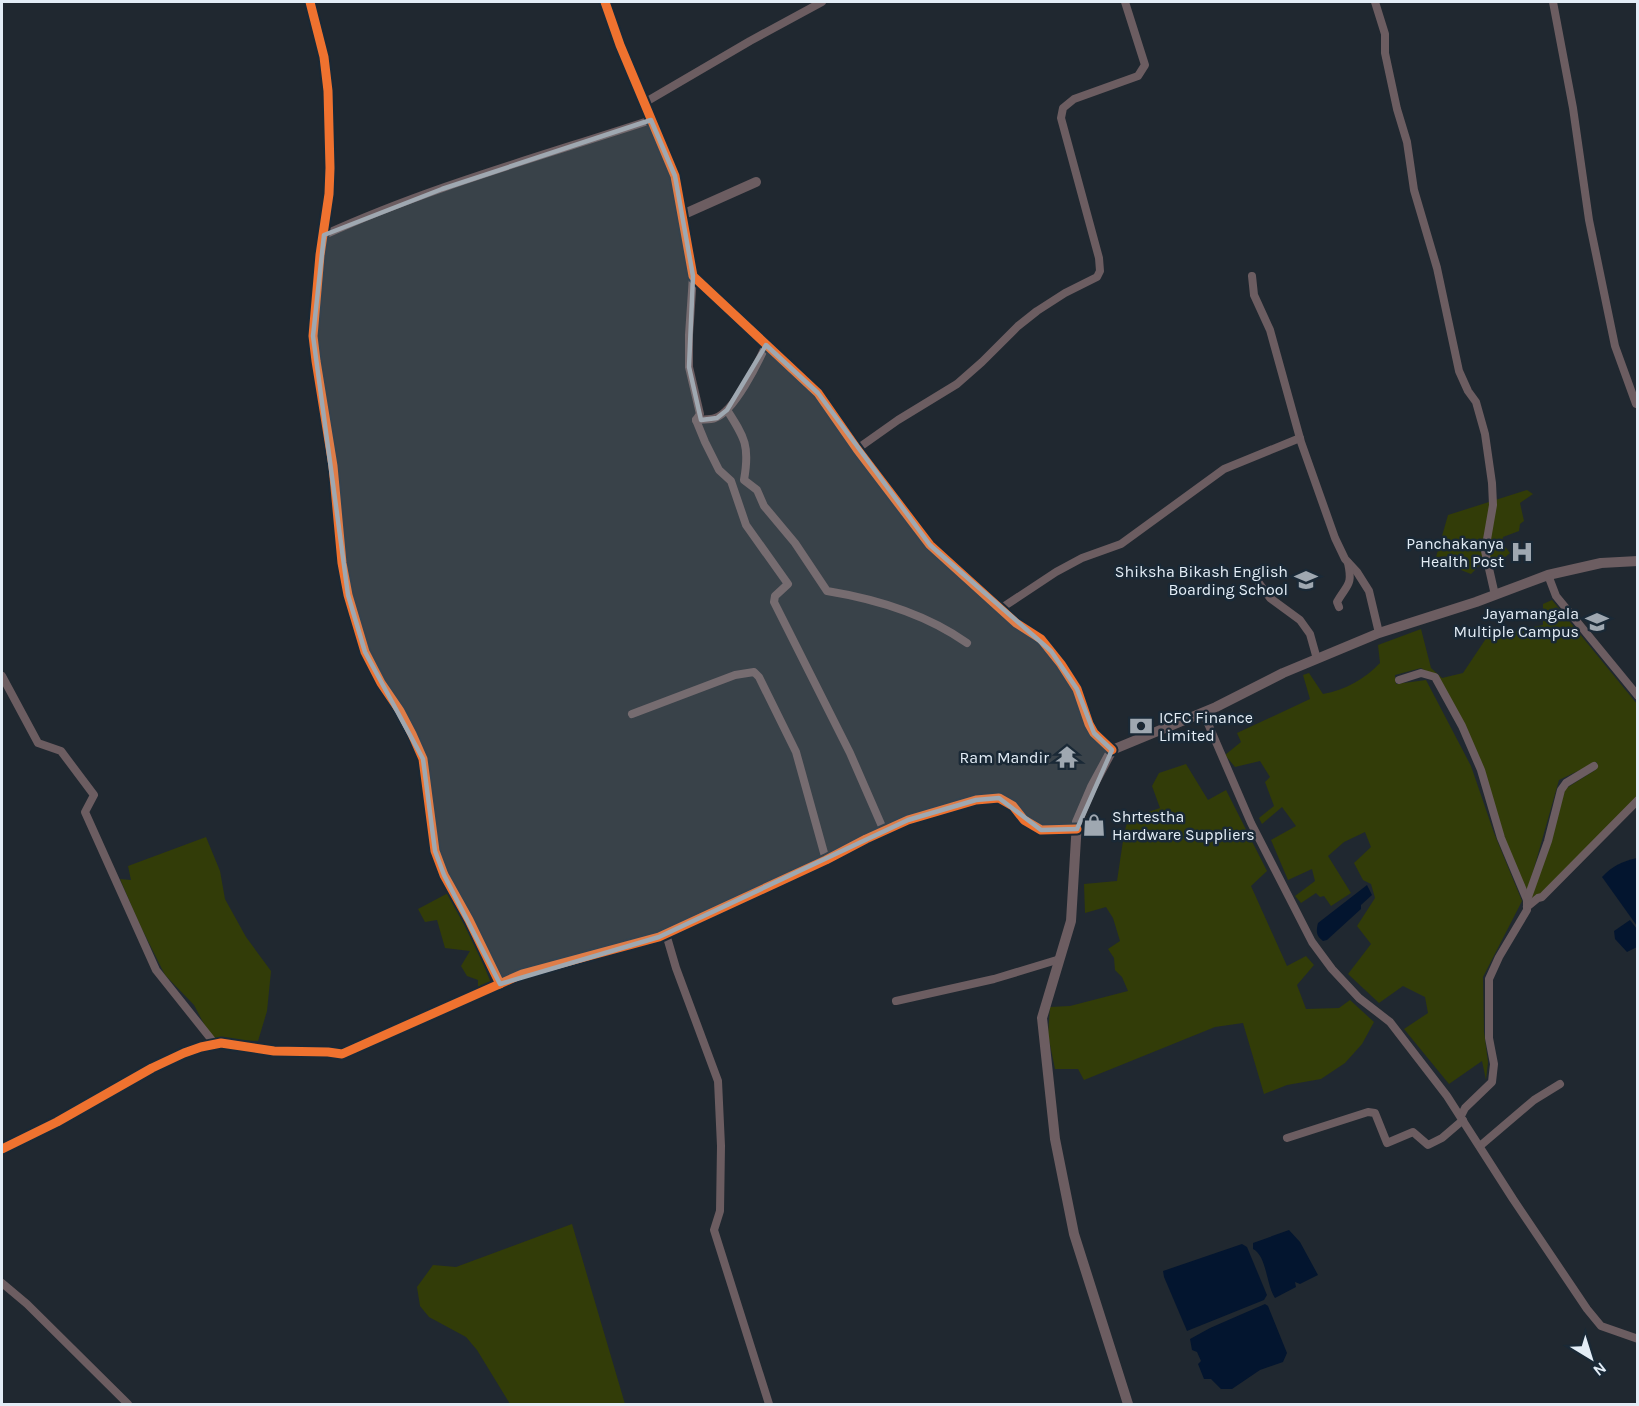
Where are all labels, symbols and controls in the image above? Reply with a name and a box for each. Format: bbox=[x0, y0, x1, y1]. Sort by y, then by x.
place label: Panchakanya Health Post bbox=[1406, 534, 1504, 571]
hospital icon: Panchakanya Health Post bbox=[1509, 539, 1535, 565]
place label: Shiksha Bikash English Boarding School bbox=[1115, 562, 1288, 599]
school or university icon: Shiksha Bikash English Boarding School bbox=[1293, 567, 1319, 593]
place label: Jayamangala Multiple Campus bbox=[1454, 604, 1579, 641]
school or university icon: Jayamangala Multiple Campus bbox=[1584, 609, 1610, 635]
place label: ICFC Finance Limited bbox=[1159, 708, 1253, 745]
bank icon: ICFC Finance Limited bbox=[1128, 713, 1154, 739]
temple icon: Ram Mandir bbox=[1054, 744, 1080, 770]
place label: Ram Mandir bbox=[960, 748, 1049, 767]
place label: Shrtestha Hardware Suppliers bbox=[1112, 807, 1255, 844]
shop icon: Shrtestha Hardware Suppliers bbox=[1081, 812, 1107, 838]
north arrow bbox=[1561, 1328, 1621, 1388]
text: N bbox=[1590, 1358, 1610, 1380]

